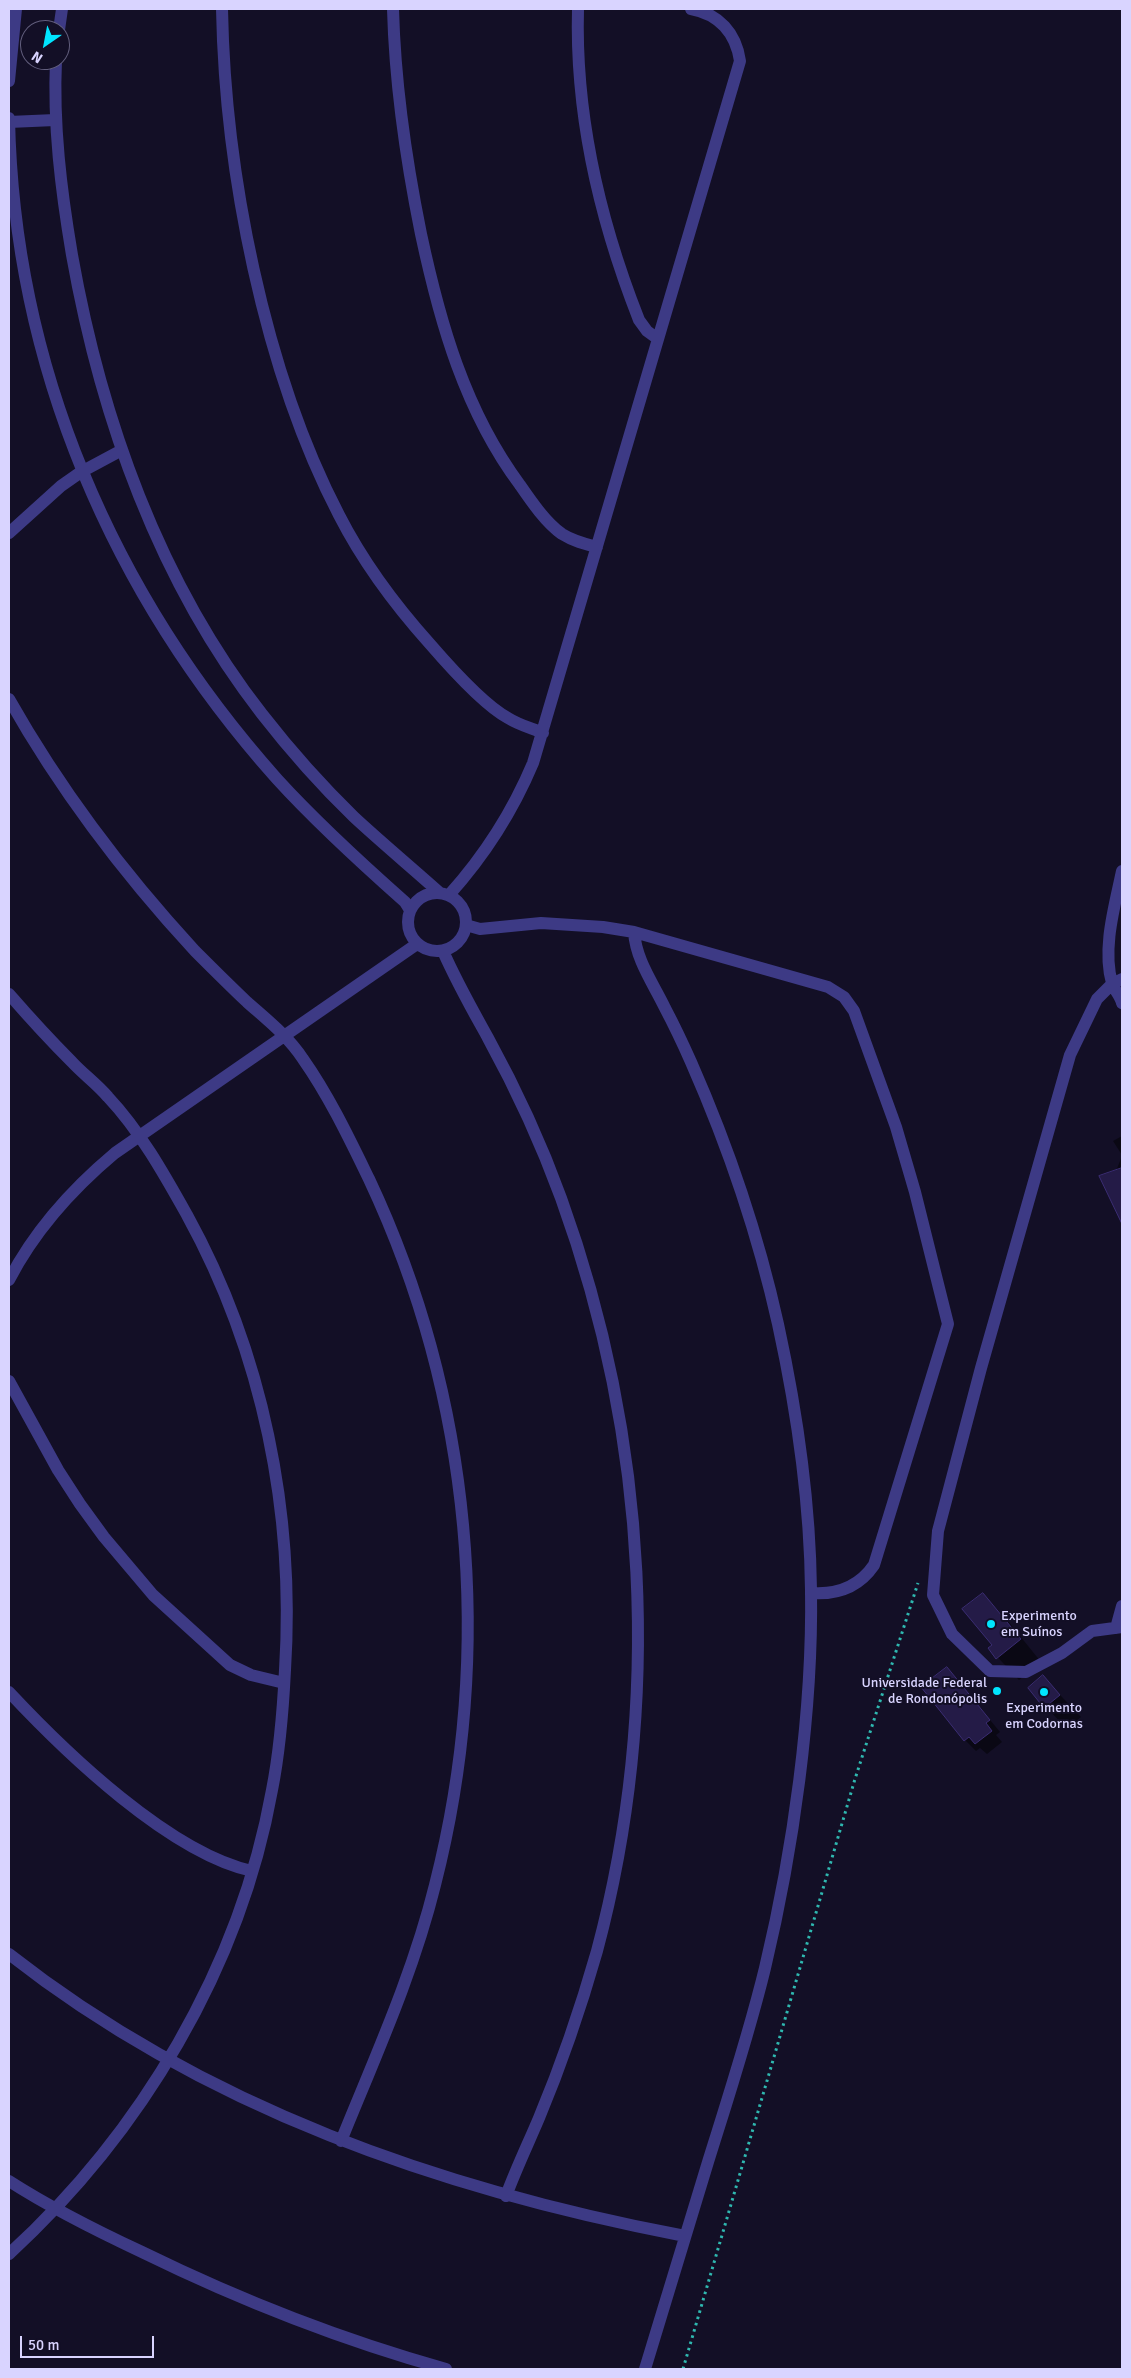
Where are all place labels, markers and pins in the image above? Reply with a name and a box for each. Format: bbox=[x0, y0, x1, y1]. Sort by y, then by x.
place label: Experimento em Suínos bbox=[1001, 1608, 1077, 1640]
marker: Experimento em Suínos bbox=[985, 1618, 997, 1630]
place label: Universidade Federal de Rondonópolis bbox=[861, 1675, 987, 1708]
marker: Universidade Federal de Rondonópolis bbox=[991, 1685, 1003, 1697]
marker: Experimento em Codornas bbox=[1038, 1686, 1050, 1698]
place label: Experimento em Codornas bbox=[1005, 1700, 1083, 1732]

